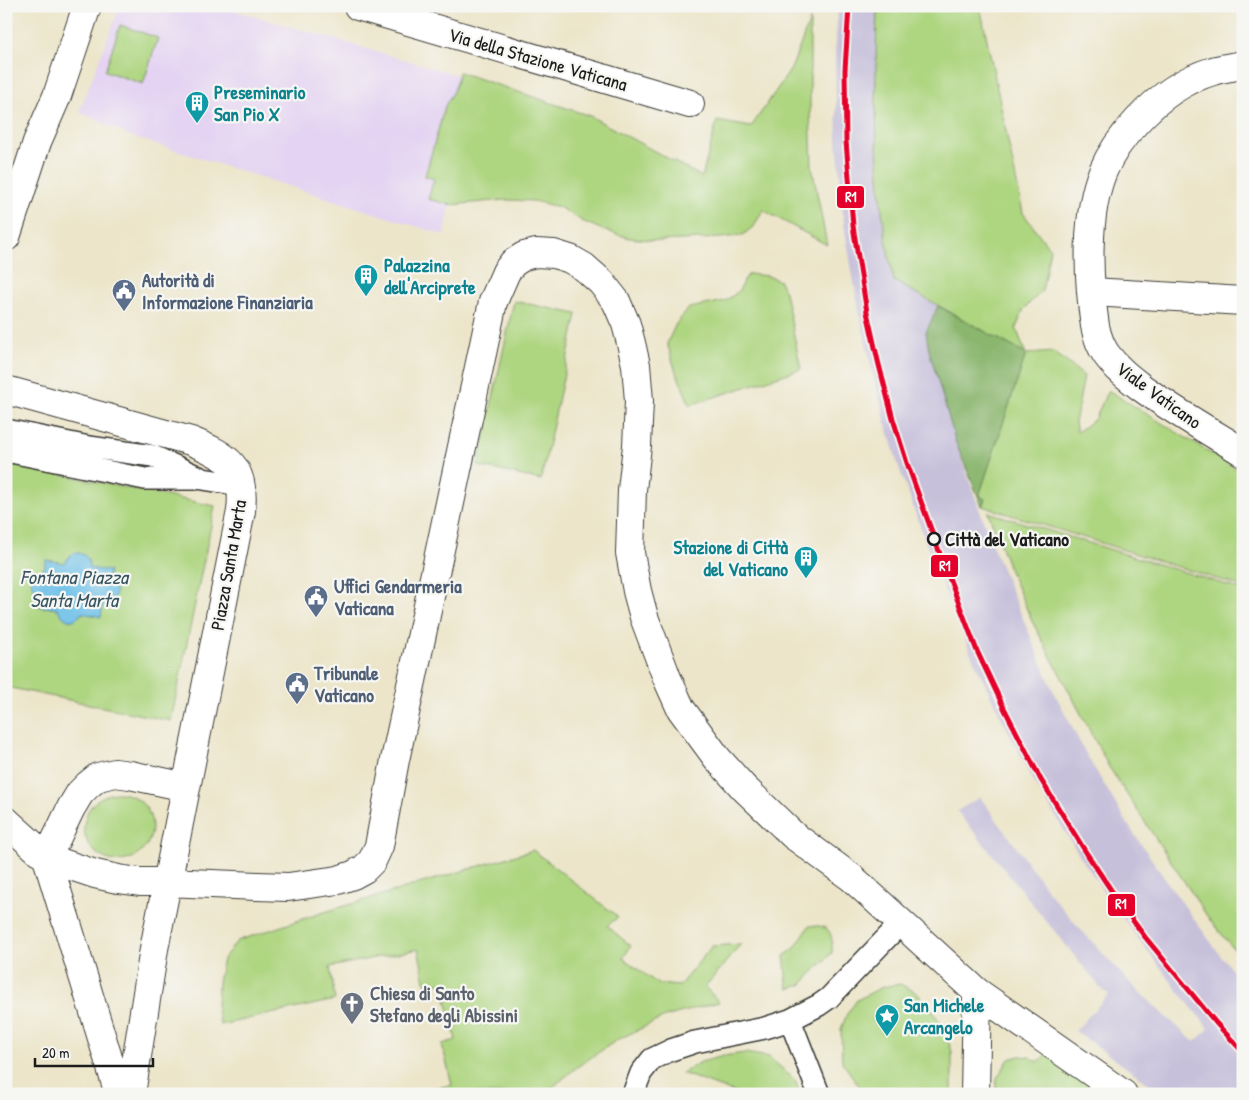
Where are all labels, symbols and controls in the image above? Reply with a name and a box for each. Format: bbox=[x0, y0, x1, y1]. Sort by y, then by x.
street label: Via della Stazione Vaticana bbox=[446, 21, 631, 97]
place label: Preseminario San Pio X bbox=[214, 79, 306, 127]
building icon: Preseminario San Pio X bbox=[184, 90, 210, 124]
line badge: R1 bbox=[836, 185, 865, 209]
text: R1 bbox=[845, 187, 857, 206]
place label: Palazzina dell'Arciprete bbox=[384, 252, 476, 301]
building icon: Palazzina dell'Arciprete bbox=[353, 263, 379, 297]
place label: Autorità di Informazione Finanziaria bbox=[142, 267, 313, 315]
public building icon: Autorità di Informazione Finanziaria bbox=[111, 278, 137, 312]
street label: Viale Vaticano bbox=[1111, 355, 1207, 435]
street label: Piazza Santa Marta bbox=[204, 497, 252, 632]
place label: Città del Vaticano bbox=[945, 526, 1069, 552]
marker: Città del Vaticano bbox=[927, 532, 941, 546]
place label: Stazione di Città del Vaticano bbox=[674, 534, 789, 582]
building icon: Stazione di Città del Vaticano bbox=[793, 545, 819, 579]
line badge: R1 bbox=[930, 554, 959, 578]
text: R1 bbox=[939, 556, 951, 575]
water label: Fontana Piazza Santa Marta bbox=[20, 563, 130, 613]
place label: Uffici Gendarmeria Vaticana bbox=[334, 573, 462, 621]
public building icon: Uffici Gendarmeria Vaticana bbox=[303, 584, 329, 618]
place label: Tribunale Vaticano bbox=[313, 660, 379, 708]
public building icon: Tribunale Vaticano bbox=[284, 671, 310, 705]
line badge: R1 bbox=[1107, 893, 1136, 917]
text: R1 bbox=[1115, 894, 1127, 913]
place label: Chiesa di Santo Stefano degli Abissini bbox=[370, 980, 518, 1029]
church icon: Chiesa di Santo Stefano degli Abissini bbox=[339, 991, 365, 1025]
place label: San Michele Arcangelo bbox=[904, 992, 985, 1041]
place icon: San Michele Arcangelo bbox=[874, 1003, 900, 1037]
scale bar bbox=[35, 1035, 152, 1067]
text: 20 m bbox=[42, 1042, 69, 1063]

